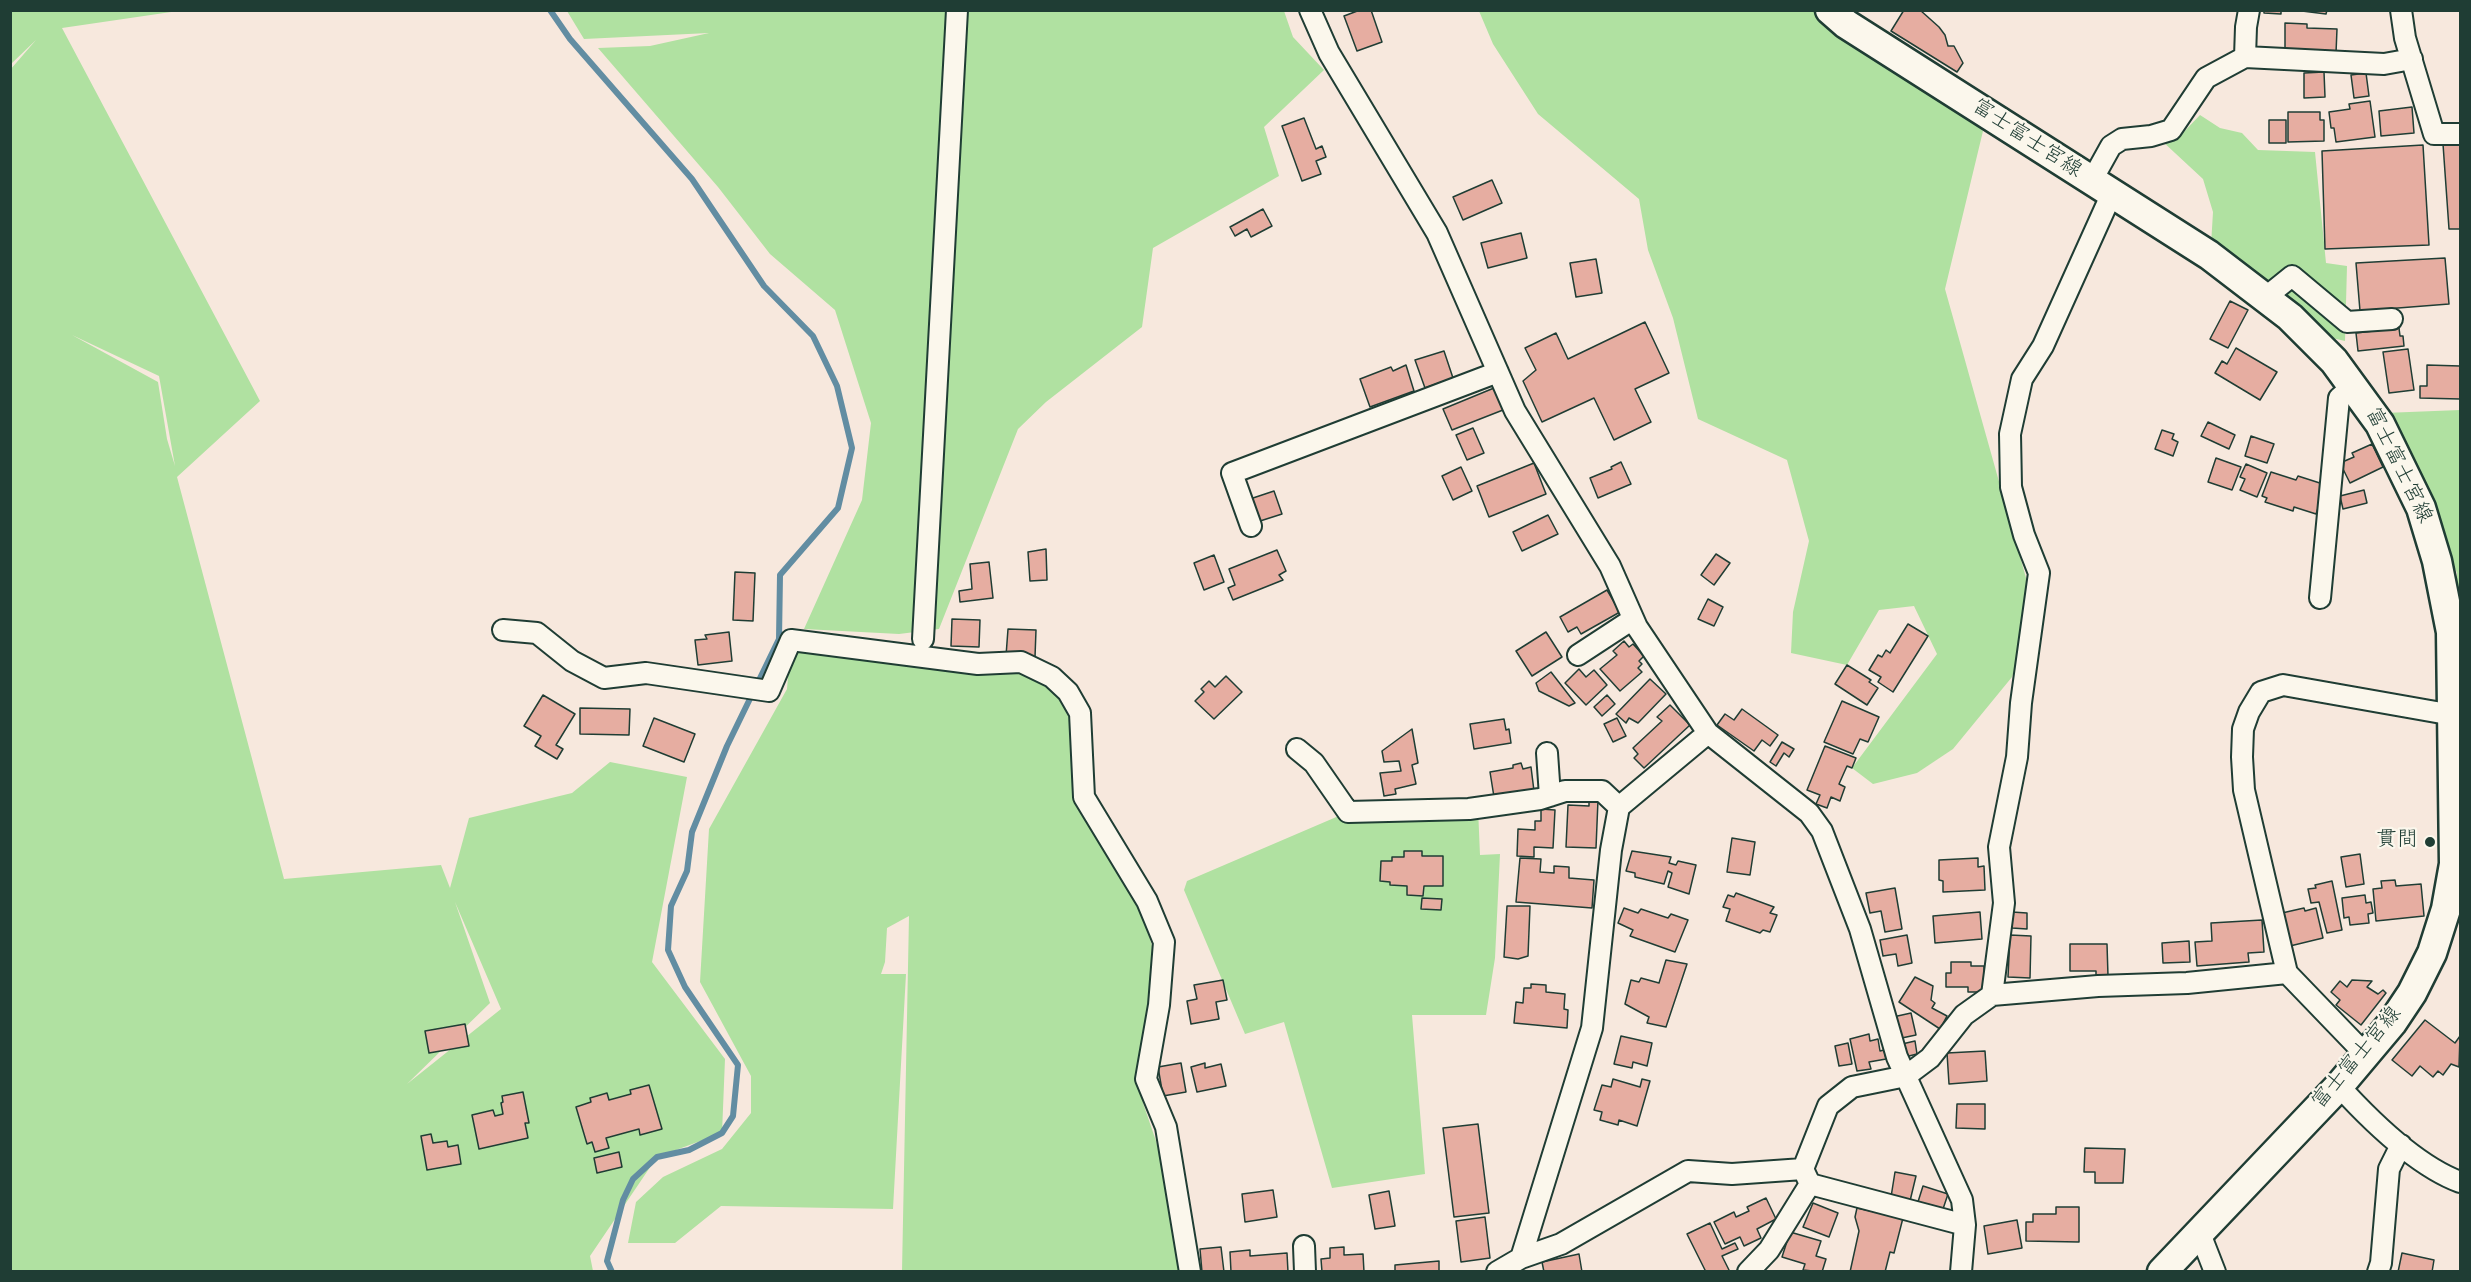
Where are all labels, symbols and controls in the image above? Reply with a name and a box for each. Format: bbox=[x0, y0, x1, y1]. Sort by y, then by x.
street label: 富士富士宮線 bbox=[1966, 95, 2086, 185]
street label: 富士富士宮線 bbox=[2358, 404, 2436, 528]
place label: 貫間 bbox=[2376, 829, 2418, 855]
marker: 貫間 bbox=[2423, 835, 2437, 849]
street label: 富士富士宮線 bbox=[2308, 1003, 2408, 1115]

